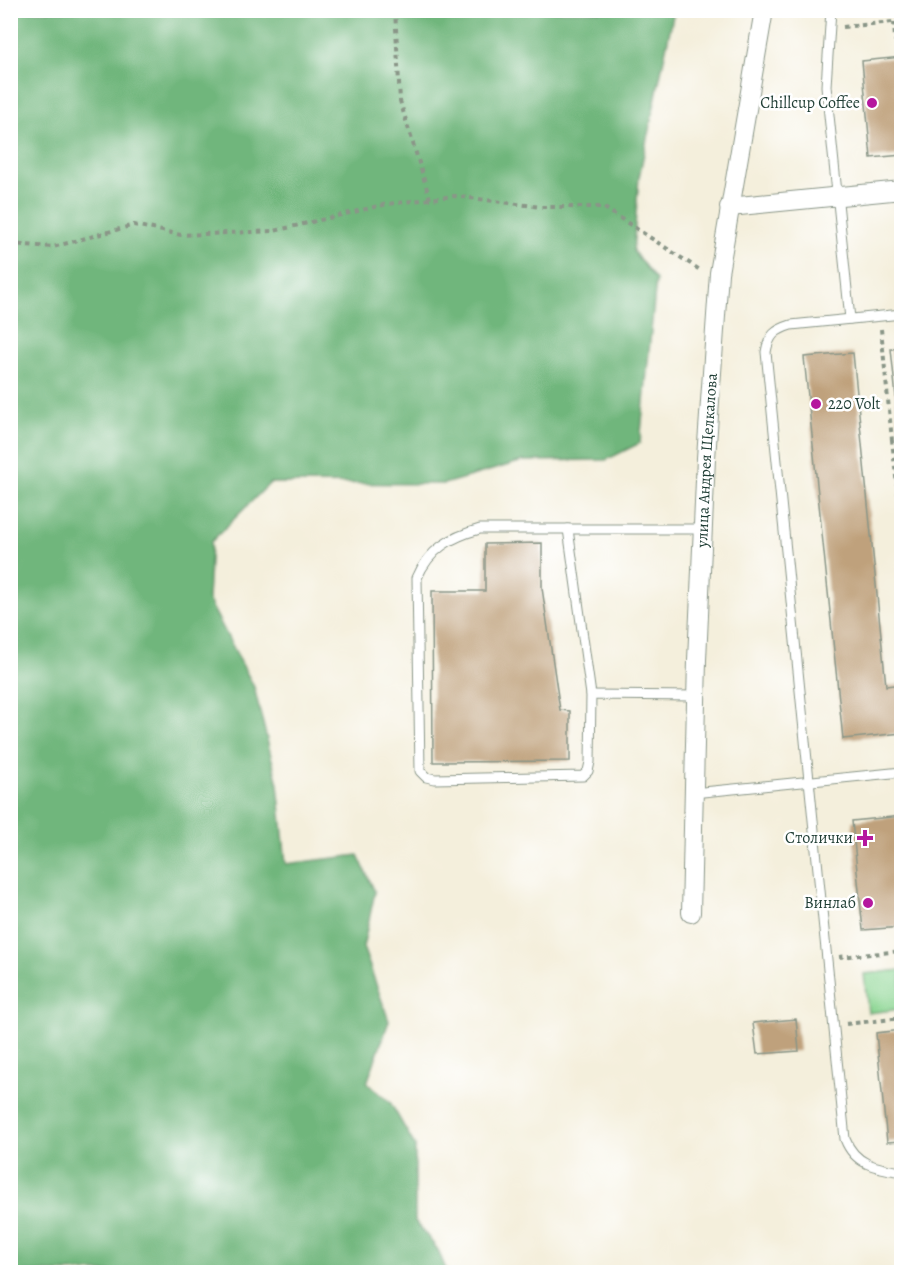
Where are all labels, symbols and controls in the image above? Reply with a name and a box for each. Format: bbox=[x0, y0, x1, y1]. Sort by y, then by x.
place label: Chillcup Coffee bbox=[760, 92, 860, 114]
marker: Chillcup Coffee bbox=[865, 96, 879, 110]
street label: улица Андрея Щелкалова bbox=[691, 372, 723, 549]
place label: 220 Volt bbox=[828, 393, 881, 415]
marker: 220 Volt bbox=[809, 397, 823, 411]
place label: Столички bbox=[785, 827, 853, 849]
marker: Столички bbox=[858, 831, 872, 845]
place label: Винлаб bbox=[804, 892, 856, 914]
marker: Винлаб bbox=[861, 896, 875, 910]

